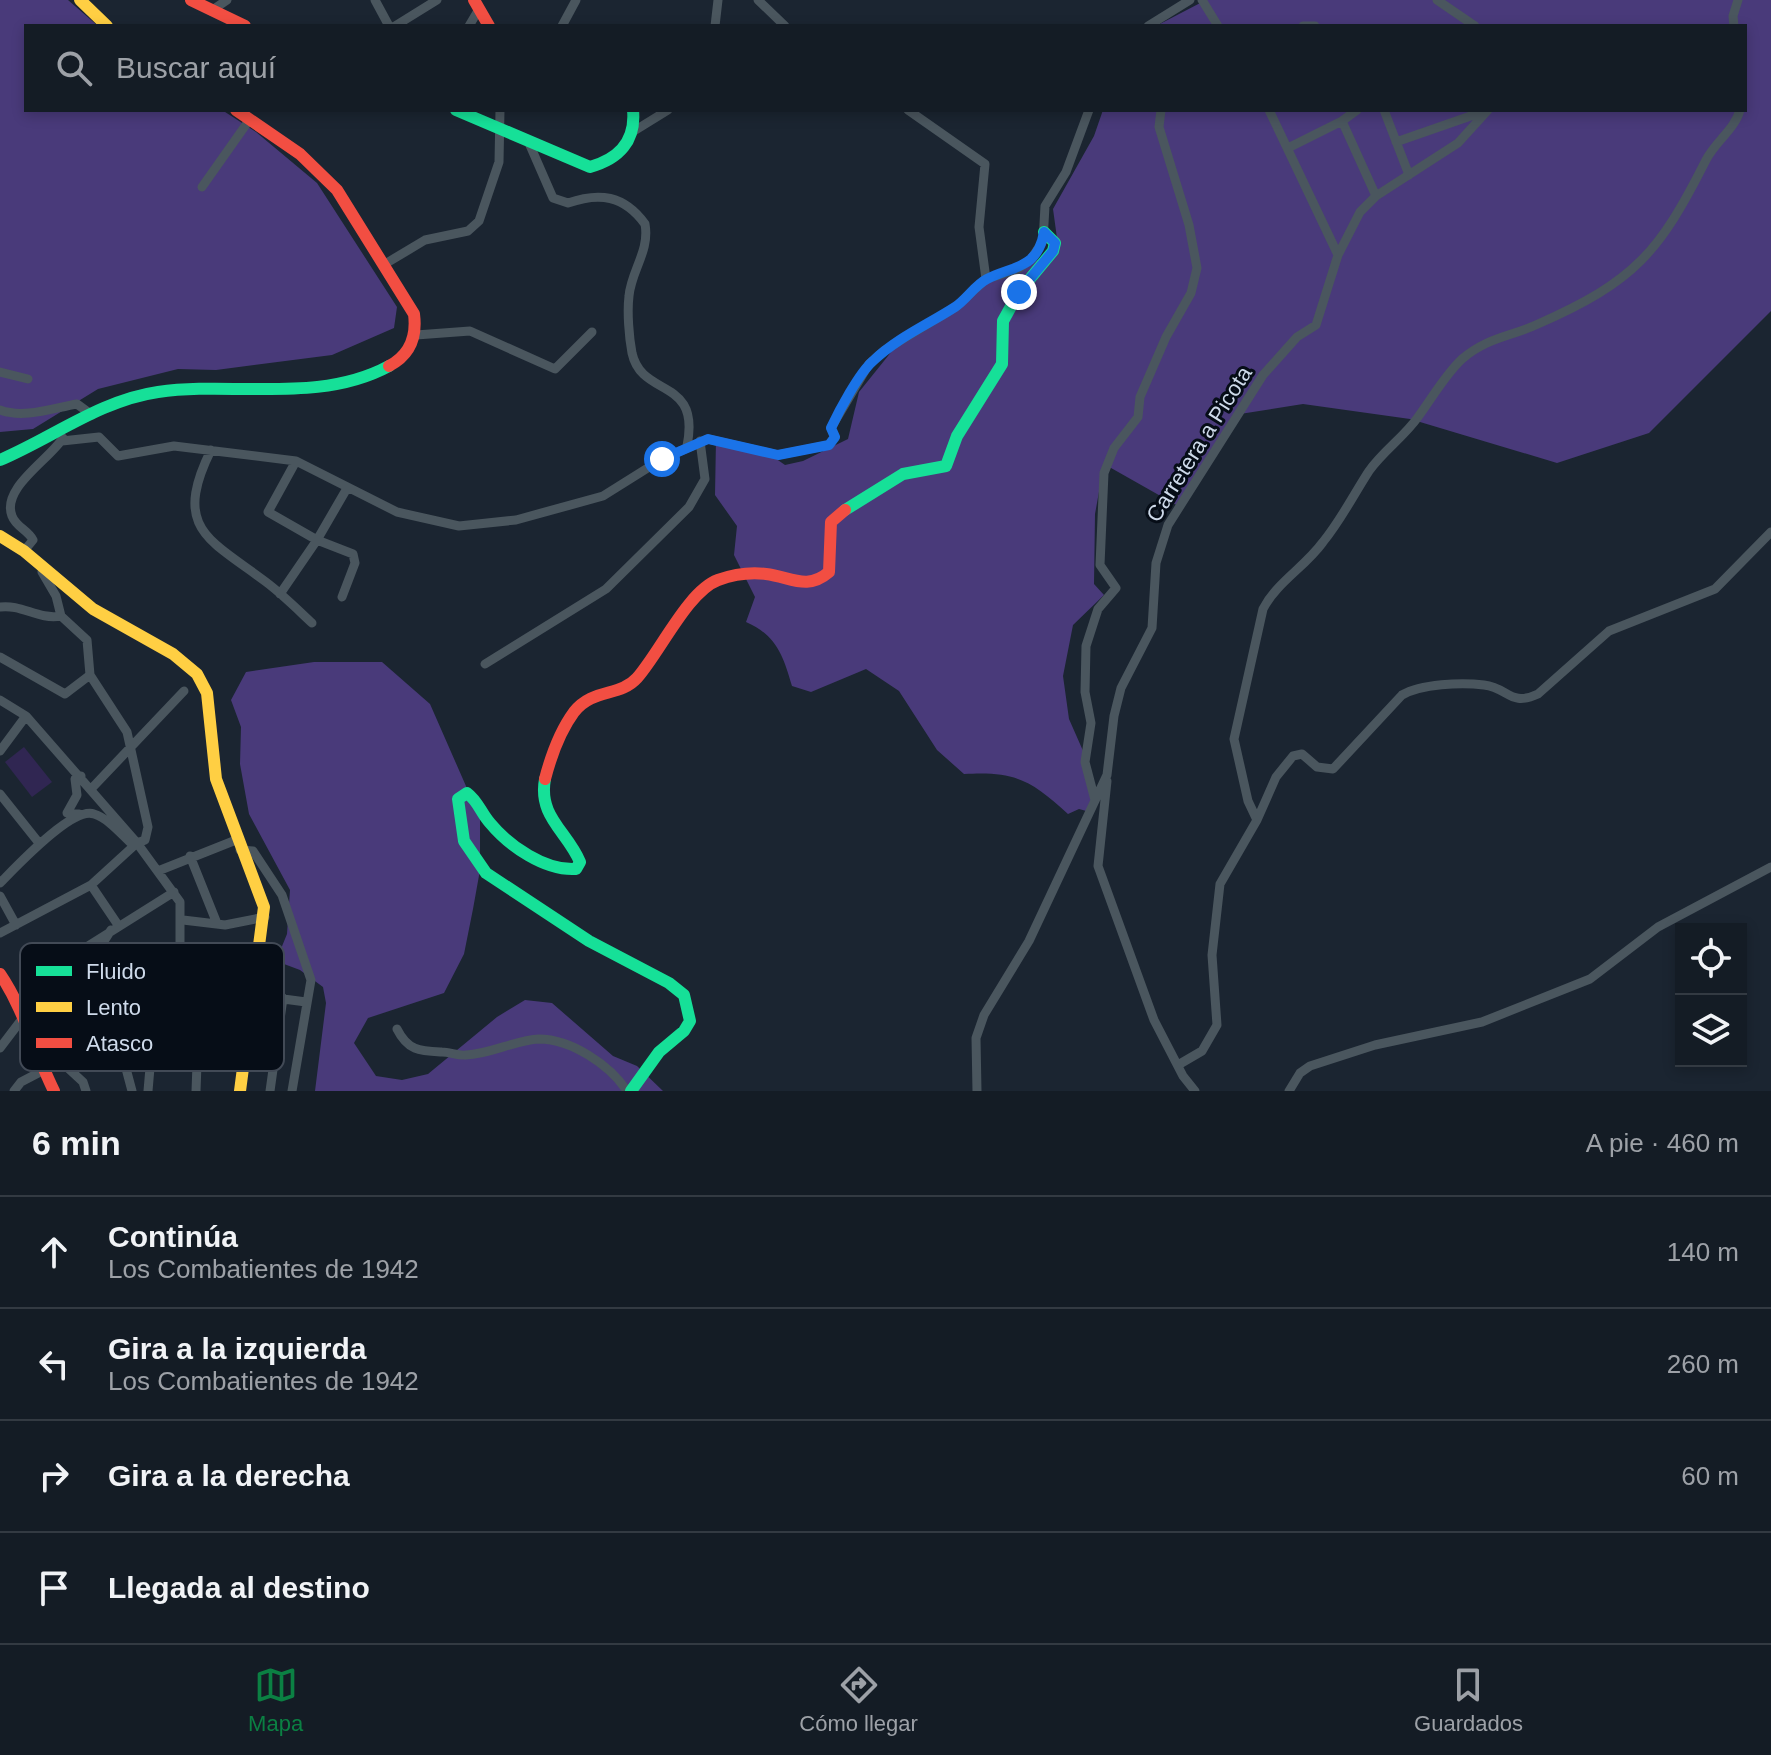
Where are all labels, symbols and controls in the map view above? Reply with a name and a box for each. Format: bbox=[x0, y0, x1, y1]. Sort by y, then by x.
search box bbox=[24, 24, 1747, 112]
icon: search bbox=[52, 46, 96, 90]
text: Buscar aquí bbox=[116, 51, 276, 84]
route end bbox=[1001, 274, 1037, 310]
street label: Carretera a Picota bbox=[1141, 361, 1257, 526]
route start bbox=[644, 441, 680, 477]
map controls bbox=[1675, 923, 1747, 1067]
button: locate bbox=[1675, 923, 1747, 995]
legend bbox=[20, 943, 284, 1071]
text: Fluido bbox=[86, 959, 146, 984]
text: Lento bbox=[86, 995, 141, 1020]
button: layers bbox=[1675, 995, 1747, 1067]
text: Atasco bbox=[86, 1031, 153, 1056]
text: 6 min bbox=[32, 1124, 121, 1162]
text: A pie · 460 m bbox=[1586, 1128, 1739, 1158]
text: Continúa bbox=[108, 1220, 238, 1253]
icon: ahead bbox=[32, 1230, 76, 1274]
text: 140 m bbox=[1667, 1237, 1739, 1267]
text: Los Combatientes de 1942 bbox=[108, 1254, 419, 1284]
text: Gira a la izquierda bbox=[108, 1332, 366, 1365]
icon: left bbox=[32, 1342, 76, 1386]
text: 260 m bbox=[1667, 1349, 1739, 1379]
text: Los Combatientes de 1942 bbox=[108, 1366, 419, 1396]
icon: right bbox=[32, 1454, 76, 1498]
text: Gira a la derecha bbox=[108, 1459, 350, 1492]
text: 60 m bbox=[1681, 1461, 1739, 1491]
icon: arrive bbox=[32, 1566, 76, 1610]
text: Llegada al destino bbox=[108, 1571, 370, 1604]
tab: Mapa bbox=[248, 1663, 303, 1737]
tab: Cómo llegar bbox=[799, 1663, 918, 1737]
tab: Guardados bbox=[1414, 1663, 1523, 1737]

